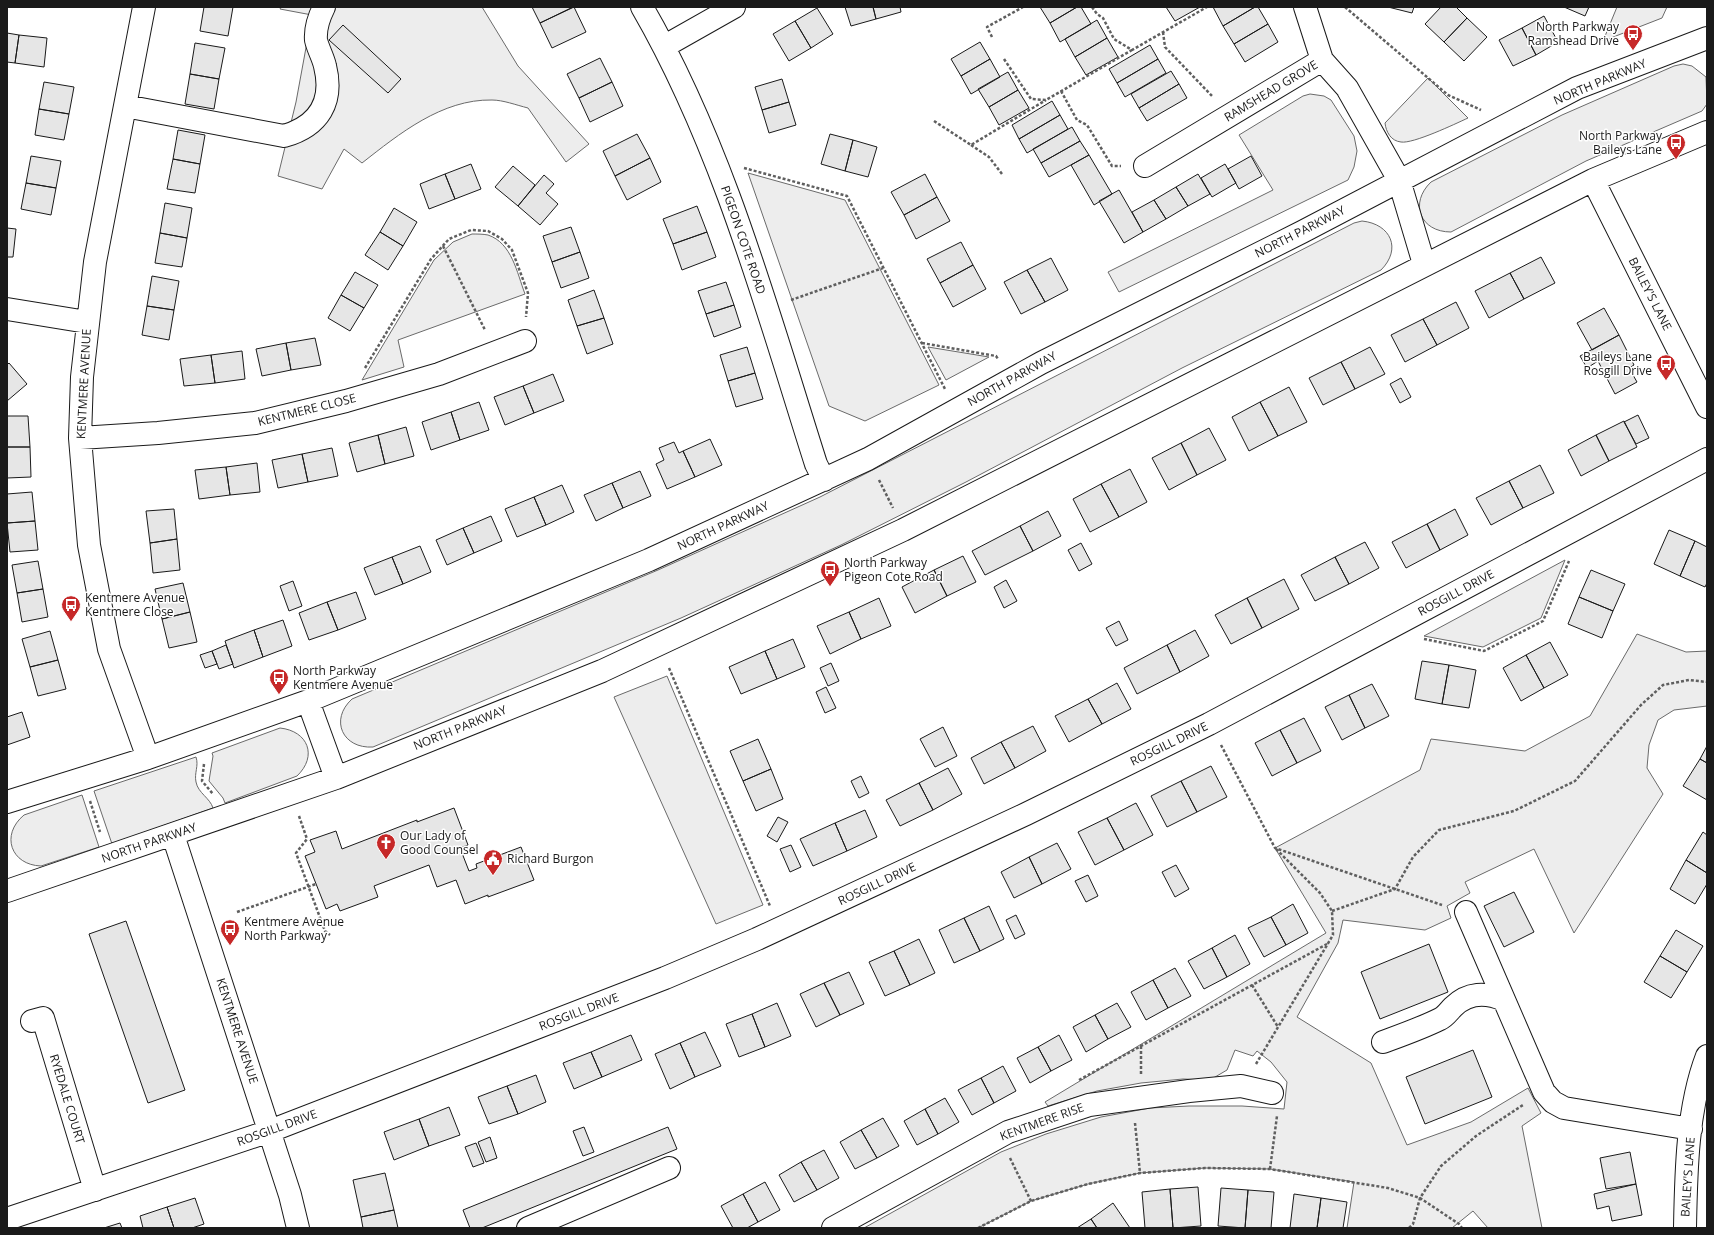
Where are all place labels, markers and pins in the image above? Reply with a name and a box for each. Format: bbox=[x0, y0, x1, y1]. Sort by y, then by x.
place label: North Parkway Ramshead Drive bbox=[1528, 18, 1620, 49]
bus stop icon: North Parkway Ramshead Drive bbox=[1622, 23, 1644, 51]
place label: North Parkway Baileys Lane bbox=[1579, 127, 1663, 158]
bus stop icon: North Parkway Baileys Lane bbox=[1665, 132, 1687, 160]
place label: Baileys Lane Rosgill Drive bbox=[1583, 348, 1652, 379]
bus stop icon: Baileys Lane Rosgill Drive bbox=[1655, 353, 1677, 381]
place label: North Parkway Pigeon Cote Road bbox=[844, 554, 943, 585]
bus stop icon: North Parkway Pigeon Cote Road bbox=[819, 559, 841, 587]
place label: Kentmere Avenue Kentmere Close bbox=[85, 589, 185, 620]
bus stop icon: Kentmere Avenue Kentmere Close bbox=[60, 594, 82, 622]
place label: North Parkway Kentmere Avenue bbox=[293, 662, 393, 693]
bus stop icon: North Parkway Kentmere Avenue bbox=[268, 667, 290, 695]
place label: Our Lady of Good Counsel bbox=[400, 827, 479, 858]
church icon: Our Lady of Good Counsel bbox=[375, 832, 397, 860]
public building icon: Richard Burgon bbox=[482, 848, 504, 876]
place label: Richard Burgon bbox=[507, 850, 594, 867]
place label: Kentmere Avenue North Parkway bbox=[244, 913, 344, 944]
bus stop icon: Kentmere Avenue North Parkway bbox=[219, 918, 241, 946]

